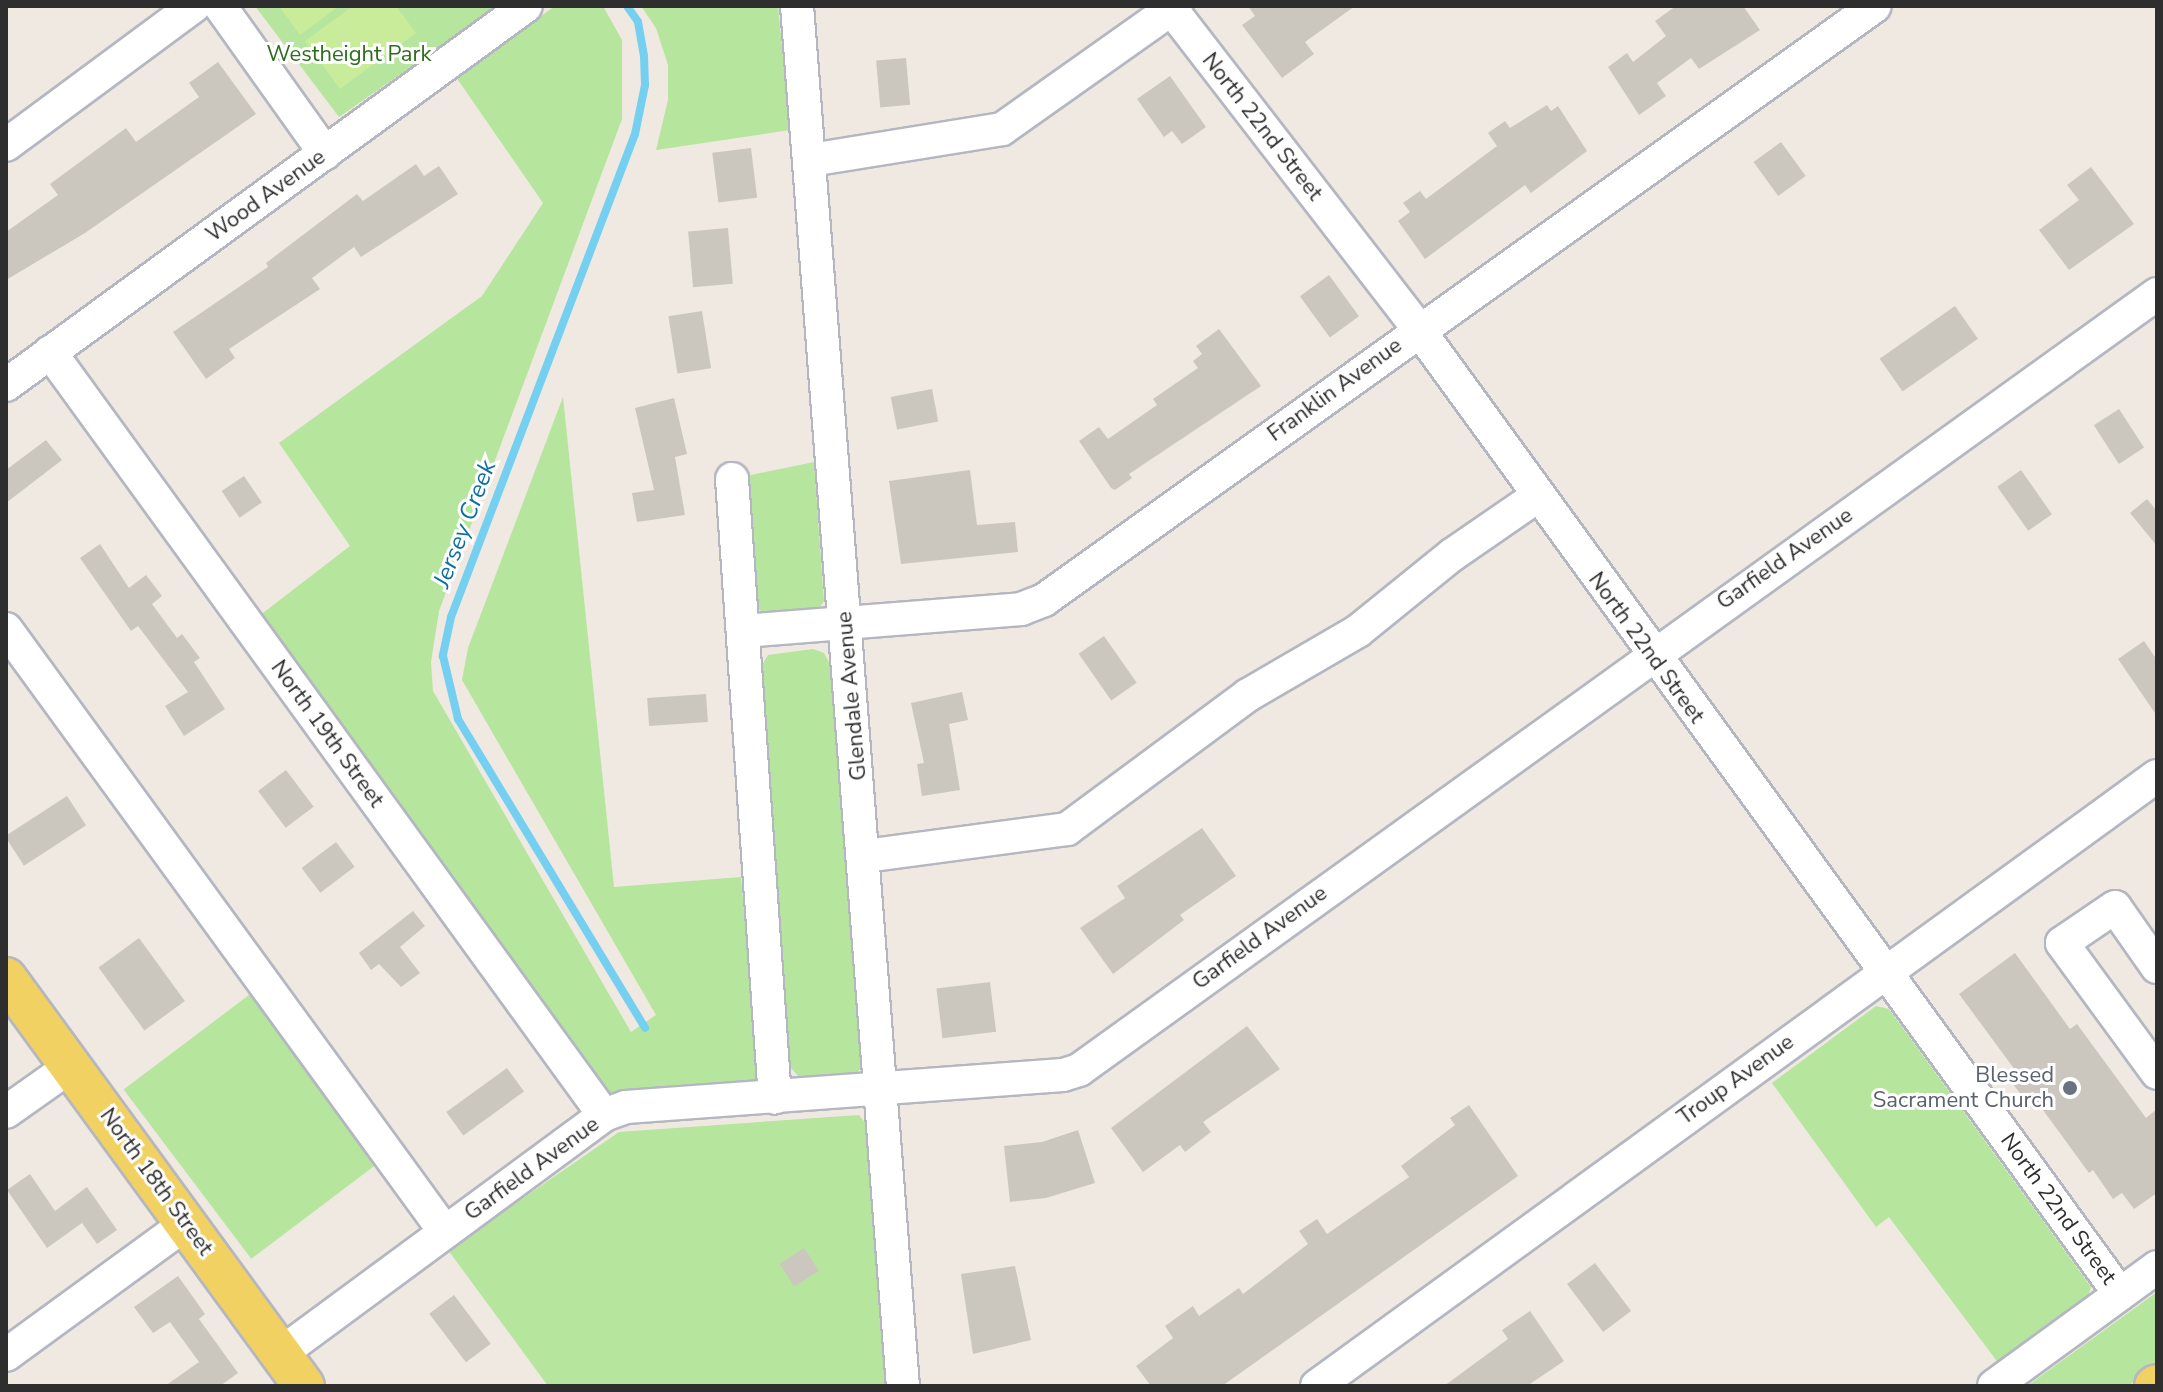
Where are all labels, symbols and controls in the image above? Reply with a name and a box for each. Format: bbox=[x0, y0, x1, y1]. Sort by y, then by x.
park label: Westheight Park bbox=[267, 42, 431, 68]
street label: North 22nd Street bbox=[1196, 48, 1328, 206]
street label: Wood Avenue bbox=[201, 144, 331, 248]
street label: Franklin Avenue bbox=[1263, 332, 1407, 448]
water label: Jersey Creek bbox=[428, 456, 502, 592]
street label: Garfield Avenue bbox=[1712, 502, 1858, 616]
street label: North 22nd Street bbox=[1582, 567, 1710, 729]
street label: Glendale Avenue bbox=[831, 610, 873, 782]
street label: North 19th Street bbox=[265, 655, 389, 813]
street label: Garfield Avenue bbox=[1188, 880, 1332, 996]
street label: Troup Avenue bbox=[1673, 1029, 1799, 1131]
place label: Blessed Sacrament Church bbox=[1873, 1062, 2054, 1114]
marker: Blessed Sacrament Church bbox=[2061, 1079, 2079, 1097]
street label: North 18th Street bbox=[94, 1103, 218, 1261]
street label: Garfield Avenue bbox=[460, 1111, 604, 1227]
street label: North 22nd Street bbox=[1994, 1128, 2122, 1290]

